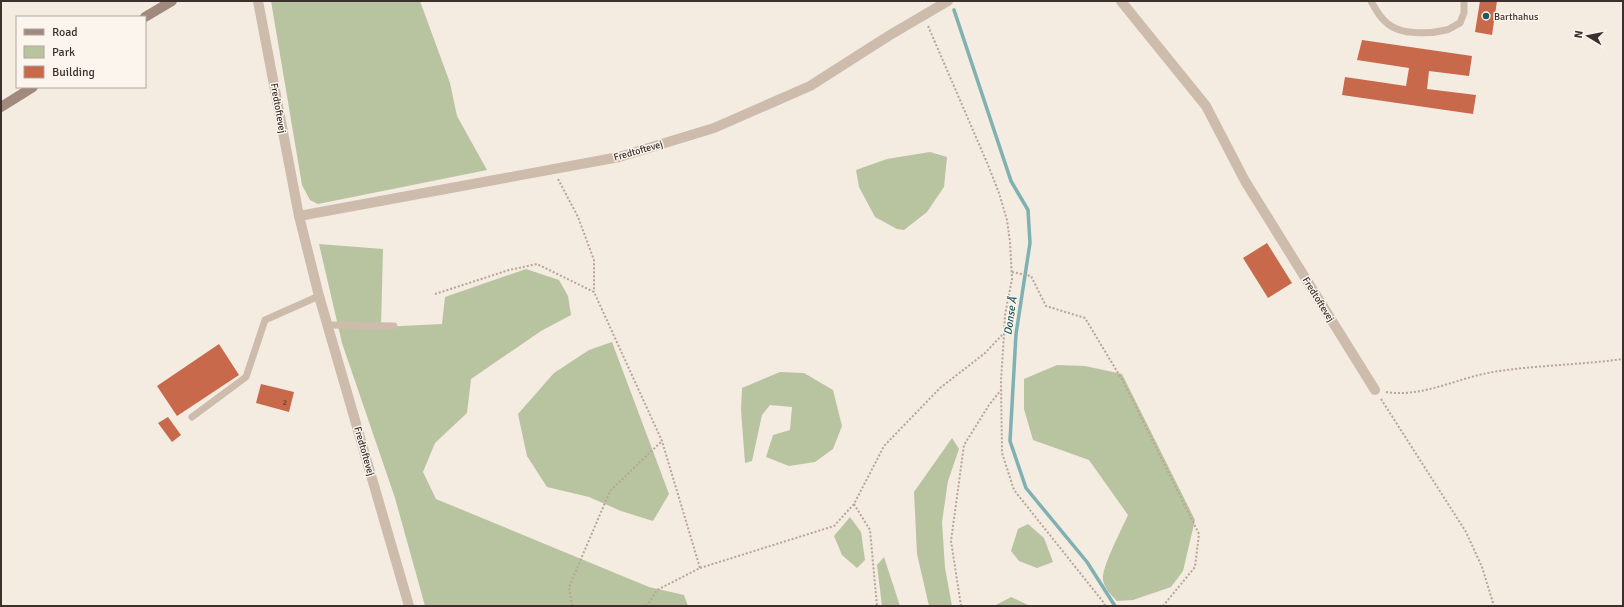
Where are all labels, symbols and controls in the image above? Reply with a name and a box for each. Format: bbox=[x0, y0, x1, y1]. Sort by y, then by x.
marker: Barthahus bbox=[1481, 11, 1491, 21]
place label: Barthahus bbox=[1494, 11, 1539, 23]
legend bbox=[16, 16, 146, 88]
north arrow bbox=[1568, 16, 1608, 56]
text: Road bbox=[52, 25, 78, 40]
text: N bbox=[1572, 29, 1586, 39]
text: Park bbox=[52, 45, 75, 60]
text: Building bbox=[52, 65, 95, 80]
street label: Fredtoftevej bbox=[268, 82, 288, 134]
street label: Fredtoftevej bbox=[612, 138, 665, 164]
street label: Fredtoftevej bbox=[1300, 275, 1337, 324]
water label: Donse Å bbox=[1001, 296, 1020, 336]
house number: 2 bbox=[283, 397, 287, 407]
street label: Fredtoftevej bbox=[351, 425, 377, 478]

